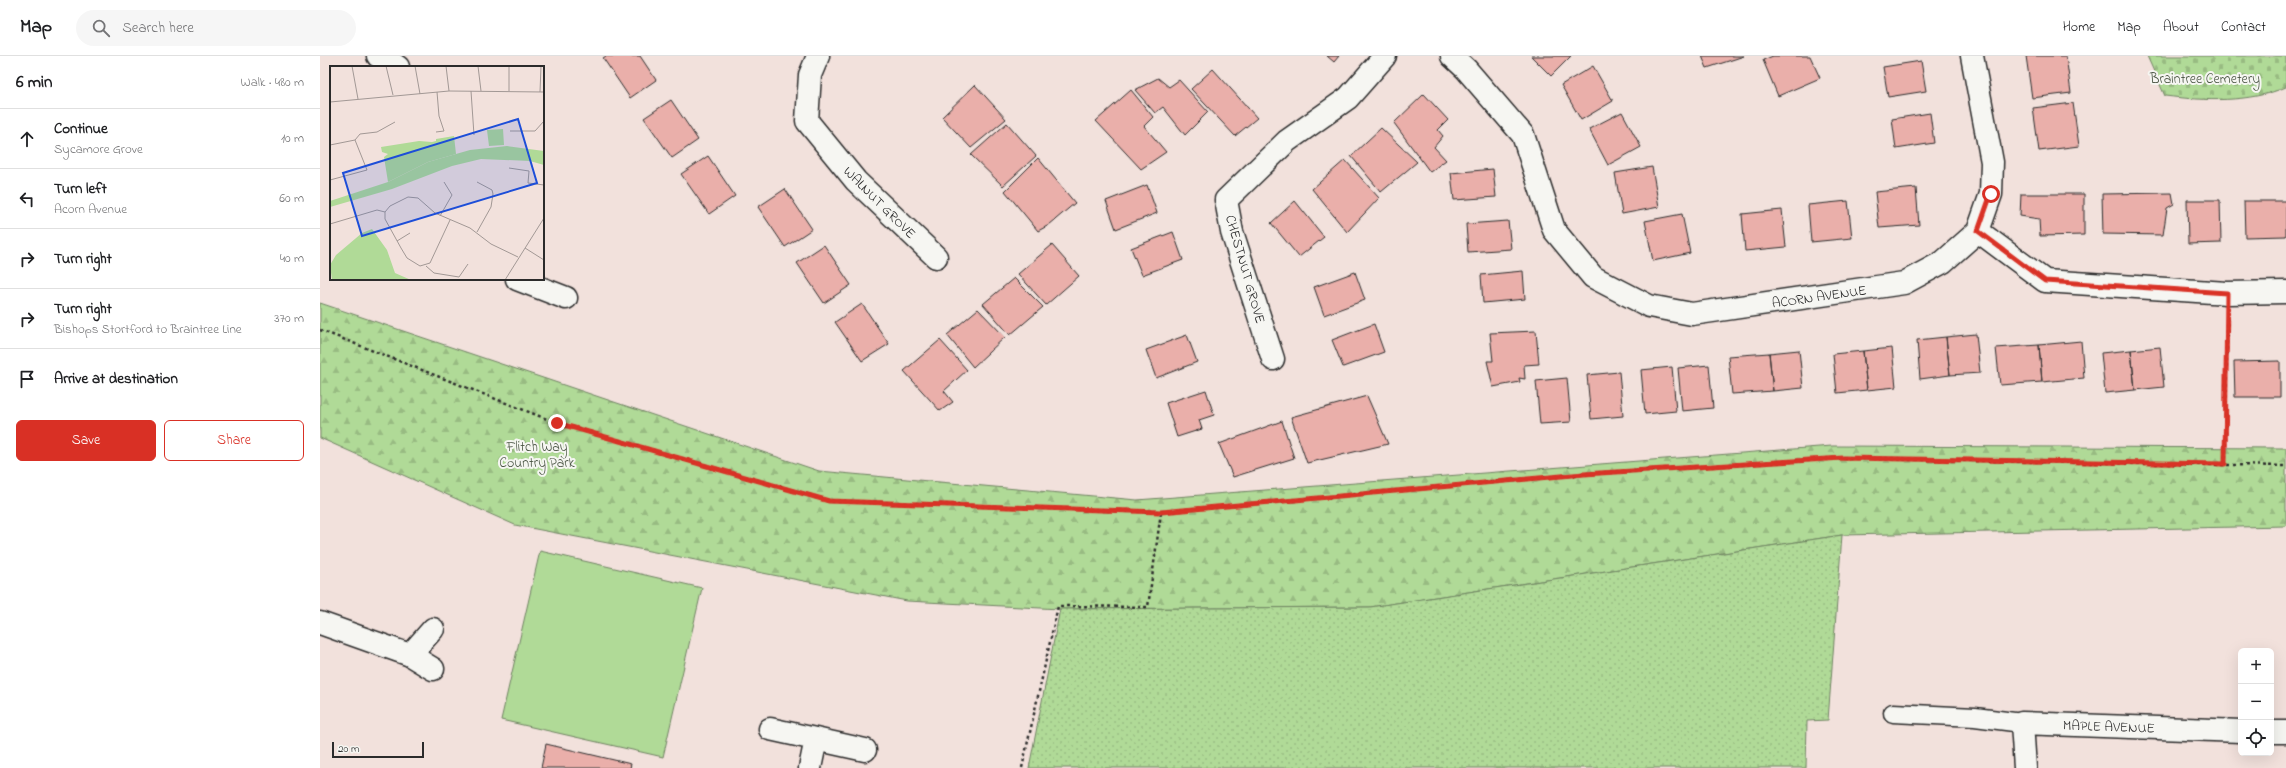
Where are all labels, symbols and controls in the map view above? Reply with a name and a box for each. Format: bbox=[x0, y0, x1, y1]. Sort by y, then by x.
search box bbox=[76, 10, 356, 46]
text: Map bbox=[20, 14, 52, 41]
icon: search bbox=[90, 17, 112, 39]
text: Search here bbox=[122, 17, 194, 39]
text: Home bbox=[2063, 17, 2095, 38]
text: Map bbox=[2117, 17, 2141, 38]
text: About bbox=[2163, 17, 2199, 38]
text: Contact bbox=[2221, 17, 2266, 38]
inset map bbox=[330, 66, 544, 280]
park label: Braintree Cemetery bbox=[2149, 69, 2260, 91]
text: 6 min bbox=[16, 70, 52, 95]
text: Walk · 480 m bbox=[241, 73, 304, 92]
text: Continue bbox=[54, 118, 108, 140]
icon: ahead bbox=[16, 128, 38, 150]
text: 10 m bbox=[281, 129, 304, 148]
text: Sycamore Grove bbox=[54, 140, 143, 159]
street label: WALNUT GROVE bbox=[838, 162, 920, 244]
text: Turn left bbox=[54, 178, 107, 200]
route start bbox=[1982, 185, 2000, 203]
icon: left bbox=[16, 188, 38, 210]
text: 60 m bbox=[279, 189, 304, 208]
text: Acorn Avenue bbox=[54, 200, 127, 219]
street label: CHESTNUT GROVE bbox=[1219, 213, 1270, 326]
icon: right bbox=[16, 248, 38, 270]
text: Turn right bbox=[54, 248, 112, 270]
text: 40 m bbox=[280, 249, 304, 268]
street label: ACORN AVENUE bbox=[1771, 280, 1868, 315]
text: Turn right bbox=[54, 298, 112, 320]
icon: right bbox=[16, 308, 38, 330]
text: 370 m bbox=[274, 309, 304, 328]
text: Bishops Stortford to Braintree Line bbox=[54, 320, 242, 339]
icon: arrive bbox=[16, 368, 38, 390]
text: Arrive at destination bbox=[54, 368, 178, 390]
route end bbox=[548, 414, 566, 432]
button: Save bbox=[16, 420, 156, 461]
button: Share bbox=[164, 420, 304, 461]
park label: Flitch Way Country Park bbox=[499, 437, 576, 475]
map controls bbox=[2238, 648, 2274, 756]
button: + bbox=[2238, 648, 2274, 684]
button: − bbox=[2238, 684, 2274, 720]
street label: MAPLE AVENUE bbox=[2063, 715, 2155, 740]
button: locate bbox=[2238, 720, 2274, 756]
scale bar bbox=[332, 740, 424, 759]
text: 20 m bbox=[338, 741, 360, 757]

